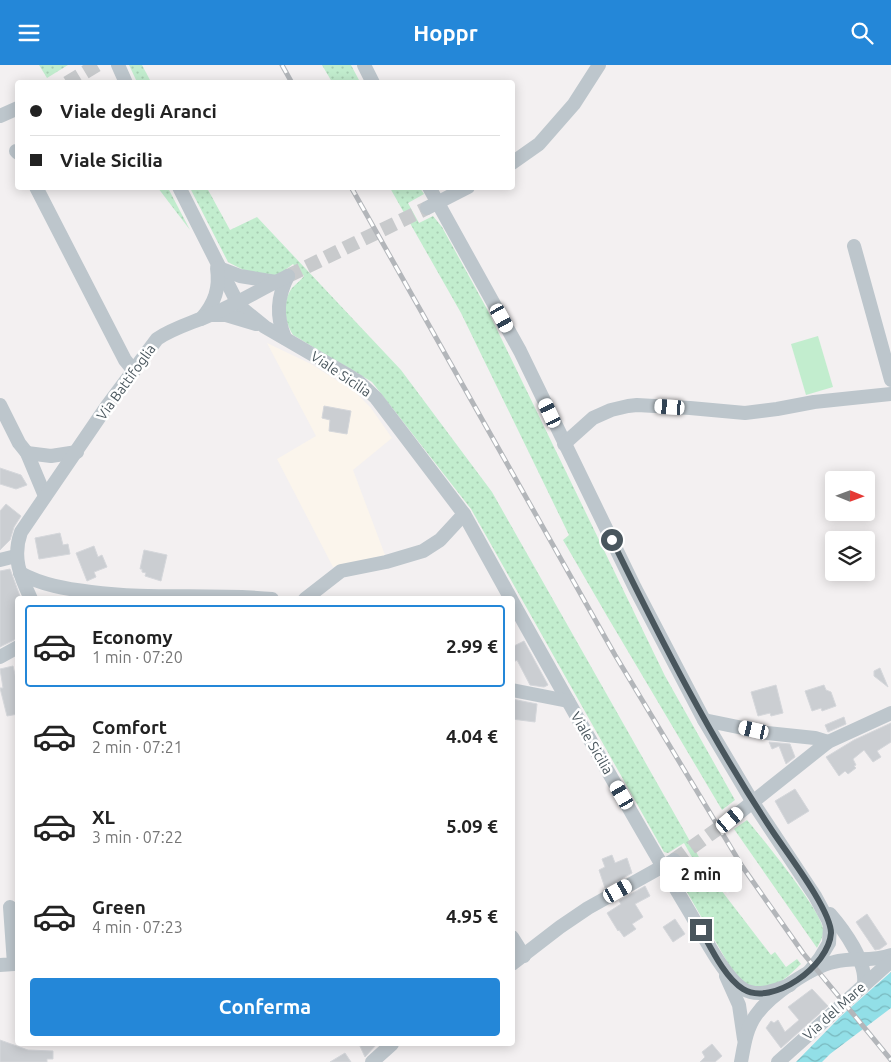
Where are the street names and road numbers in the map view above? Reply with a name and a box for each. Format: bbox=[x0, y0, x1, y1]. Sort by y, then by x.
street label: Via Battifoglia bbox=[93, 341, 159, 423]
street label: Viale Sicilia bbox=[308, 348, 374, 400]
street label: Viale Sicilia bbox=[568, 709, 616, 777]
street label: Via del Mare bbox=[800, 979, 868, 1043]

